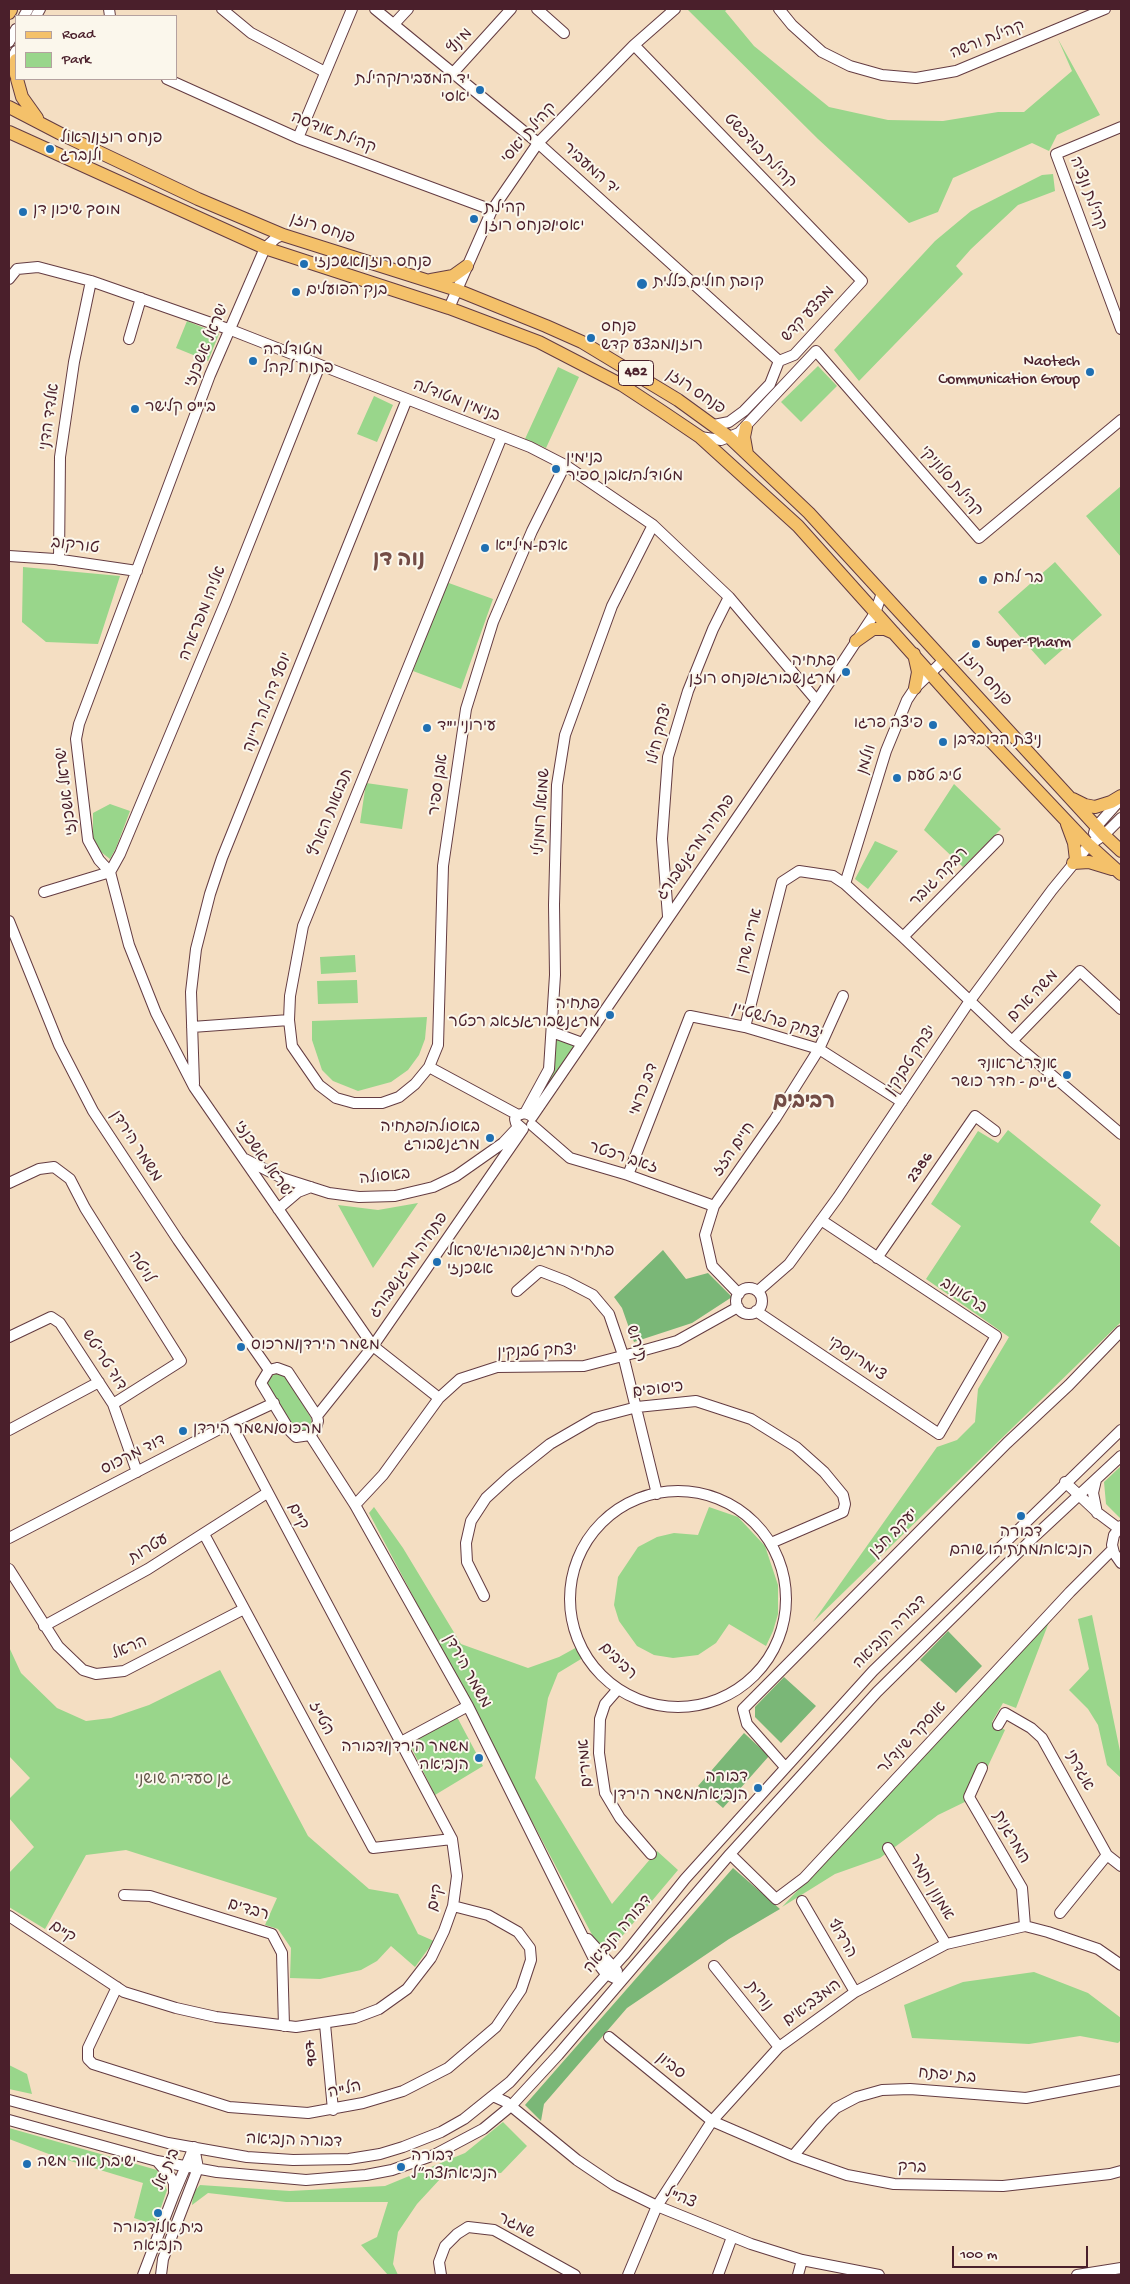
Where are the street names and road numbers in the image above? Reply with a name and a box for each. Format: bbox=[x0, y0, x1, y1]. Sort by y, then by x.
street label: קהילת ורשה bbox=[948, 17, 1028, 65]
street label: מינץ bbox=[444, 25, 478, 59]
street label: קהילת יאסי bbox=[498, 100, 562, 168]
street label: קהילת אודסה bbox=[288, 109, 378, 159]
street label: קהילת בודפשט bbox=[719, 111, 799, 193]
street label: יד המעביר bbox=[558, 140, 622, 200]
street label: קהילת ונציה bbox=[1064, 154, 1110, 234]
street label: פנחס רוזן bbox=[287, 210, 357, 250]
street label: מבצע קדש bbox=[778, 283, 840, 347]
street label: ישראל אשכנזי bbox=[182, 301, 234, 391]
road number: 482 bbox=[618, 360, 654, 386]
street label: פנחס רוזן bbox=[662, 366, 728, 420]
street label: בנימין מטודלה bbox=[410, 377, 502, 427]
street label: אלדד הדני bbox=[37, 382, 65, 452]
street label: קהילת סלוניקי bbox=[914, 443, 986, 521]
street label: טורקוב bbox=[50, 535, 100, 559]
street label: אליהו מפרארה bbox=[176, 564, 232, 664]
street label: פנחס רוזן bbox=[955, 649, 1015, 711]
street label: יוסף דה לה ריינה bbox=[240, 650, 298, 756]
street label: יצחק חילו bbox=[644, 701, 678, 767]
street label: וולמן bbox=[854, 743, 882, 777]
street label: ישראל אשכנזי bbox=[53, 745, 83, 837]
street label: אבן ספיר bbox=[426, 753, 454, 817]
street label: תבואות הארץ bbox=[306, 766, 358, 860]
street label: שמואל רומנילי bbox=[530, 768, 556, 856]
street label: פתחיה מרגנשבורג bbox=[653, 791, 741, 905]
street label: רבקה גובר bbox=[907, 844, 973, 912]
street label: אריה שרון bbox=[734, 906, 768, 976]
street label: משה ארם bbox=[1005, 967, 1063, 1027]
street label: יצחק פרלשטיין bbox=[729, 1000, 825, 1046]
street label: יצחק טבנקין bbox=[882, 1023, 942, 1099]
street label: דב כרמי bbox=[626, 1061, 664, 1119]
street label: משמר הירדן bbox=[105, 1108, 165, 1186]
street label: ישראל אשכנזי bbox=[229, 1118, 295, 1202]
street label: חיים הזז bbox=[709, 1119, 761, 1181]
street label: זאב רכטר bbox=[586, 1139, 660, 1179]
street label: 2386 bbox=[904, 1149, 938, 1187]
street label: באסולה bbox=[358, 1166, 412, 1190]
street label: פתחיה מרגנשבורג bbox=[366, 1209, 454, 1323]
street label: לויטה bbox=[123, 1249, 157, 1287]
street label: ברטונוב bbox=[936, 1275, 990, 1319]
street label: תירוש bbox=[620, 1323, 650, 1365]
street label: דוד טריטש bbox=[76, 1327, 130, 1395]
street label: צ'מרינסקי bbox=[823, 1333, 889, 1387]
street label: יצחק טבנקין bbox=[497, 1342, 577, 1364]
street label: כיסופים bbox=[631, 1378, 685, 1404]
street label: דוד מרכוס bbox=[98, 1432, 170, 1480]
street label: ק"ם bbox=[282, 1500, 312, 1534]
street label: יעקב חזן bbox=[867, 1506, 923, 1562]
street label: עטרות bbox=[126, 1531, 172, 1569]
street label: דבורה הנביאה bbox=[850, 1592, 932, 1674]
street label: משמר הירדן bbox=[438, 1632, 494, 1712]
street label: הראל bbox=[109, 1633, 151, 1665]
street label: רביבים bbox=[594, 1639, 640, 1685]
street label: הט"ז bbox=[303, 1699, 337, 1739]
street label: אוסקר שינדלר bbox=[875, 1699, 951, 1779]
street label: אמירים bbox=[575, 1738, 599, 1788]
street label: אגדתי bbox=[1059, 1747, 1097, 1795]
street label: המרגנית bbox=[987, 1808, 1033, 1868]
street label: אמנון ותמר bbox=[903, 1851, 957, 1925]
street label: ק"ם bbox=[425, 1883, 449, 1913]
street label: דבורה הנביאה bbox=[581, 1892, 657, 1978]
street label: רבדים bbox=[225, 1896, 271, 1926]
street label: הרדוף bbox=[822, 1916, 860, 1962]
street label: ק"ם bbox=[45, 1917, 79, 1949]
street label: המצביאים bbox=[780, 1976, 846, 2032]
street label: נורית bbox=[740, 1978, 776, 2016]
street label: 907 bbox=[301, 2040, 323, 2066]
street label: סביון bbox=[651, 2049, 689, 2085]
street label: בת יפתח bbox=[917, 2065, 977, 2089]
street label: הל"ה bbox=[327, 2078, 363, 2104]
street label: דבורה הנביאה bbox=[245, 2131, 343, 2153]
street label: בית אל bbox=[151, 2146, 185, 2194]
street label: ברק bbox=[897, 2159, 927, 2179]
street label: צה"ל bbox=[661, 2184, 699, 2214]
street label: שמגר bbox=[494, 2210, 538, 2244]

